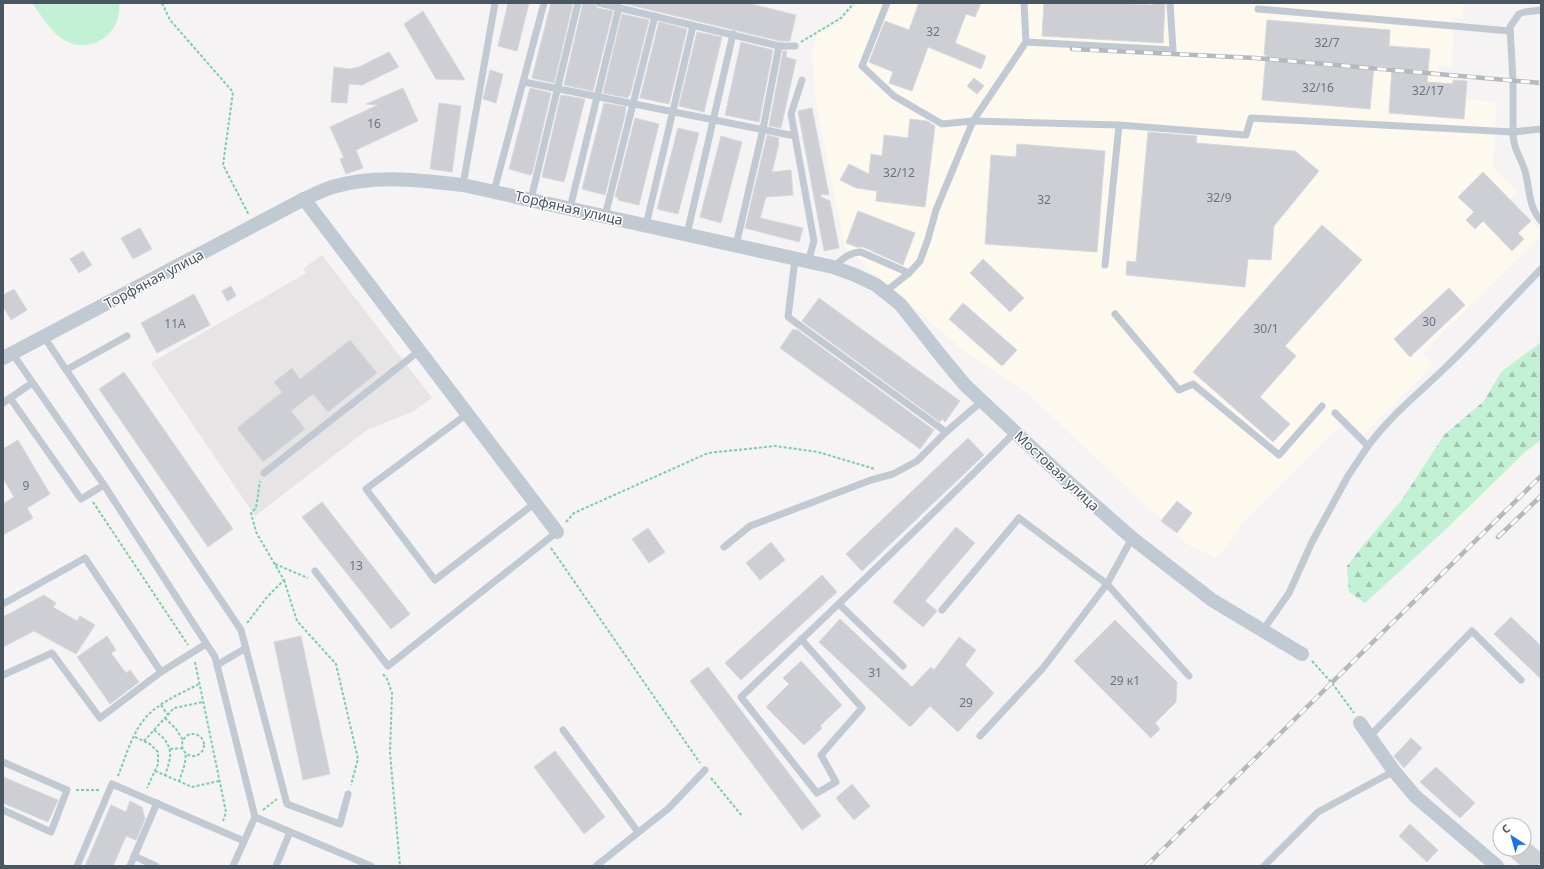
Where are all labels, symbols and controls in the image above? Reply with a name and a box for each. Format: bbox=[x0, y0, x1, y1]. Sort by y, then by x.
house number: 32 bbox=[926, 23, 940, 40]
house number: 32/7 bbox=[1314, 34, 1340, 51]
house number: 32/16 bbox=[1302, 79, 1334, 96]
house number: 32/17 bbox=[1412, 82, 1444, 99]
house number: 16 bbox=[367, 115, 381, 132]
house number: 32/12 bbox=[883, 164, 915, 181]
street label: Торфяная улица bbox=[513, 186, 625, 229]
house number: 32/9 bbox=[1206, 189, 1232, 206]
house number: 32 bbox=[1037, 191, 1051, 208]
street label: Торфяная улица bbox=[101, 244, 207, 313]
house number: 30 bbox=[1422, 313, 1436, 330]
house number: 11А bbox=[164, 315, 186, 332]
house number: 30/1 bbox=[1253, 320, 1279, 337]
street label: Мостовая улица bbox=[1011, 426, 1104, 515]
house number: 9 bbox=[23, 477, 30, 494]
house number: 13 bbox=[349, 557, 363, 574]
house number: 31 bbox=[868, 664, 882, 681]
house number: 29 к1 bbox=[1110, 672, 1140, 689]
house number: 29 bbox=[959, 694, 973, 711]
north arrow bbox=[1492, 817, 1532, 857]
text: С bbox=[1498, 820, 1513, 837]

